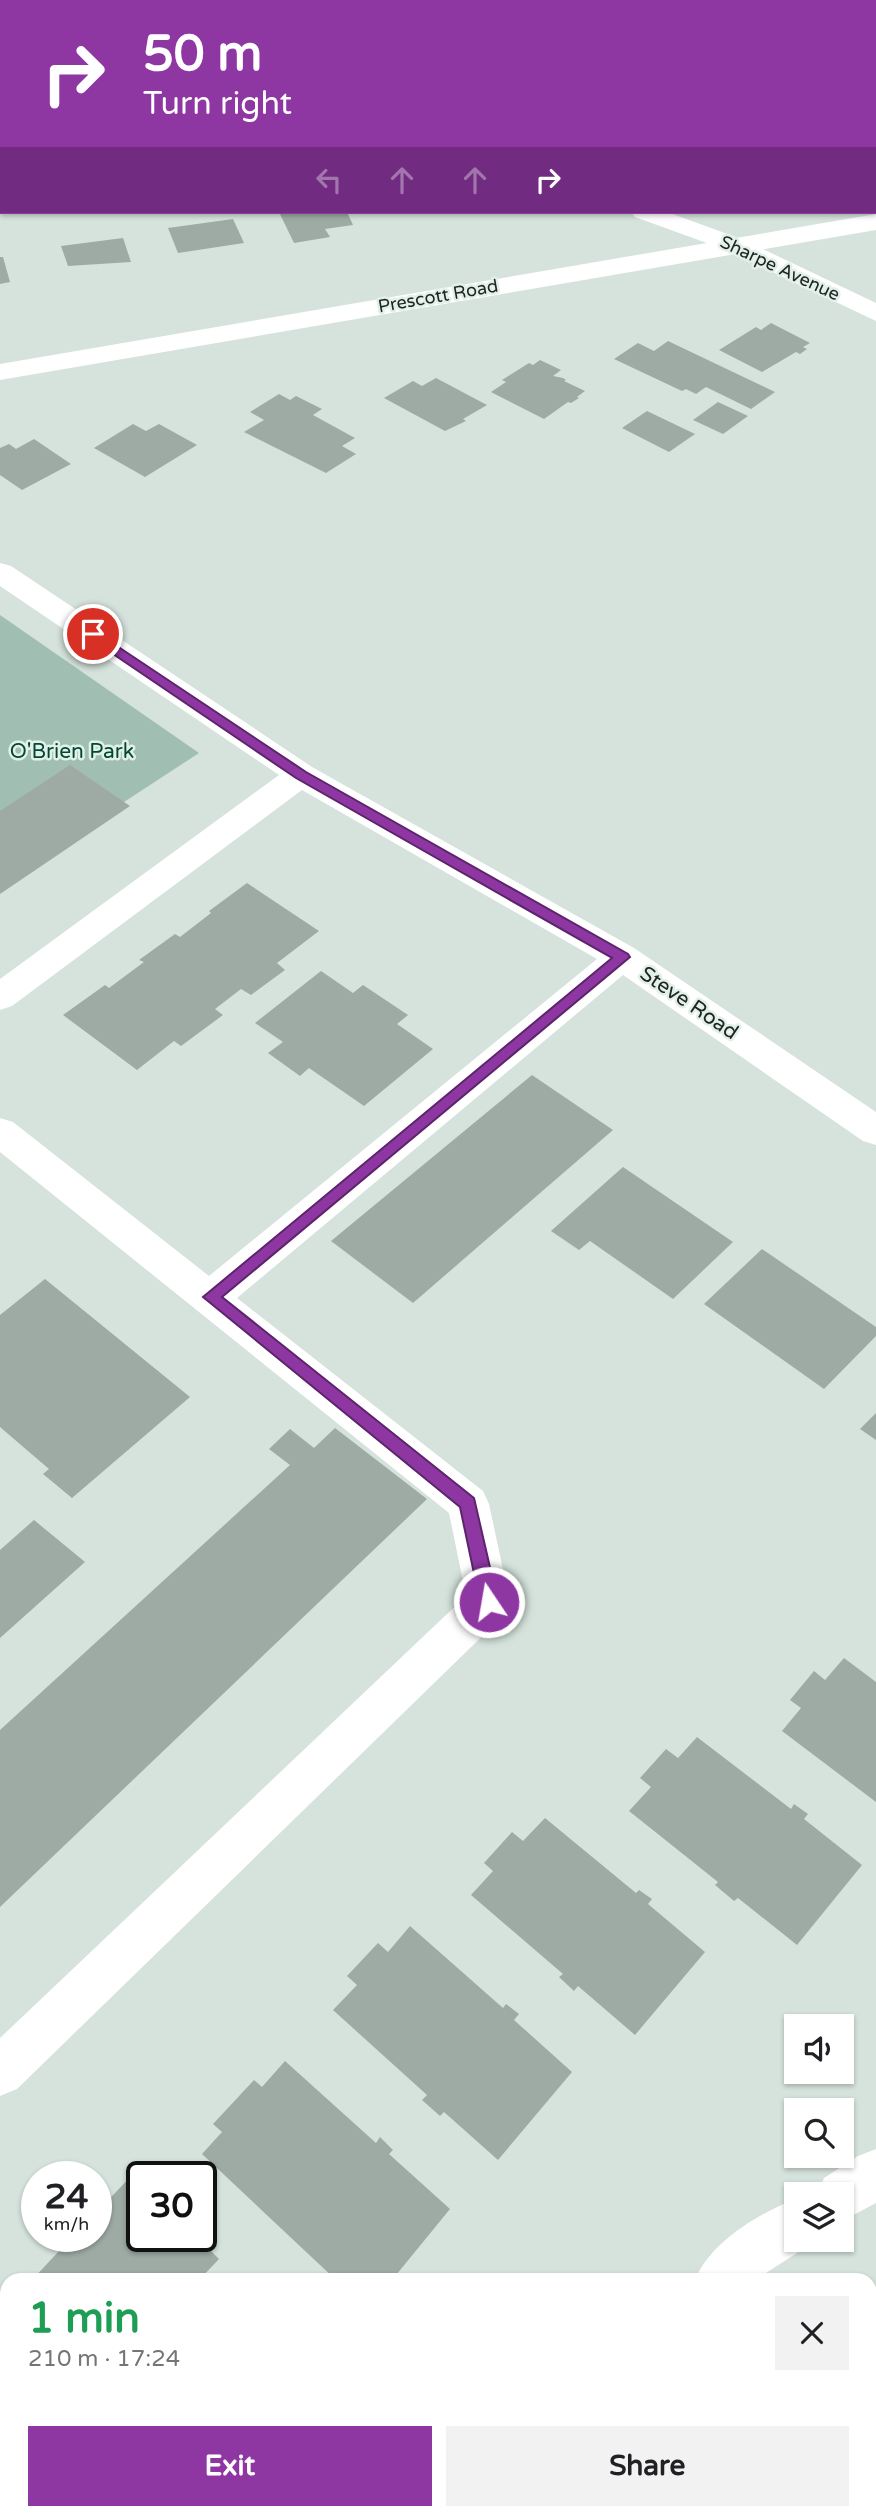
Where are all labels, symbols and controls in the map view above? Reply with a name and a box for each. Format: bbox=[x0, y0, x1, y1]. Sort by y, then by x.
text: 50 m bbox=[143, 25, 262, 84]
icon: right bbox=[28, 28, 119, 119]
text: Turn right bbox=[143, 85, 292, 123]
icon: left bbox=[310, 161, 348, 199]
icon: ahead bbox=[383, 161, 421, 199]
icon: ahead bbox=[456, 161, 494, 199]
icon: right bbox=[529, 161, 567, 199]
street label: Sharpe Avenue bbox=[717, 231, 843, 305]
street label: Prescott Road bbox=[376, 275, 500, 317]
pin bbox=[63, 604, 123, 664]
icon: arrive bbox=[74, 615, 112, 653]
park label: O'Brien Park bbox=[10, 739, 134, 764]
street label: Steve Road bbox=[635, 961, 743, 1045]
position arrow bbox=[452, 1565, 526, 1639]
map controls bbox=[784, 2014, 854, 2252]
button: sound bbox=[784, 2014, 854, 2084]
button: search bbox=[784, 2098, 854, 2168]
speed limit sign: 30 bbox=[126, 2161, 217, 2252]
text: 24 bbox=[45, 2176, 88, 2218]
button: layers bbox=[784, 2182, 854, 2252]
text: km/h bbox=[44, 2213, 89, 2235]
text: 1 min bbox=[28, 2293, 140, 2344]
button: close bbox=[775, 2296, 849, 2370]
text: 210 m · 17:24 bbox=[28, 2345, 180, 2373]
button: Exit bbox=[28, 2426, 432, 2506]
button: Share bbox=[446, 2426, 849, 2506]

